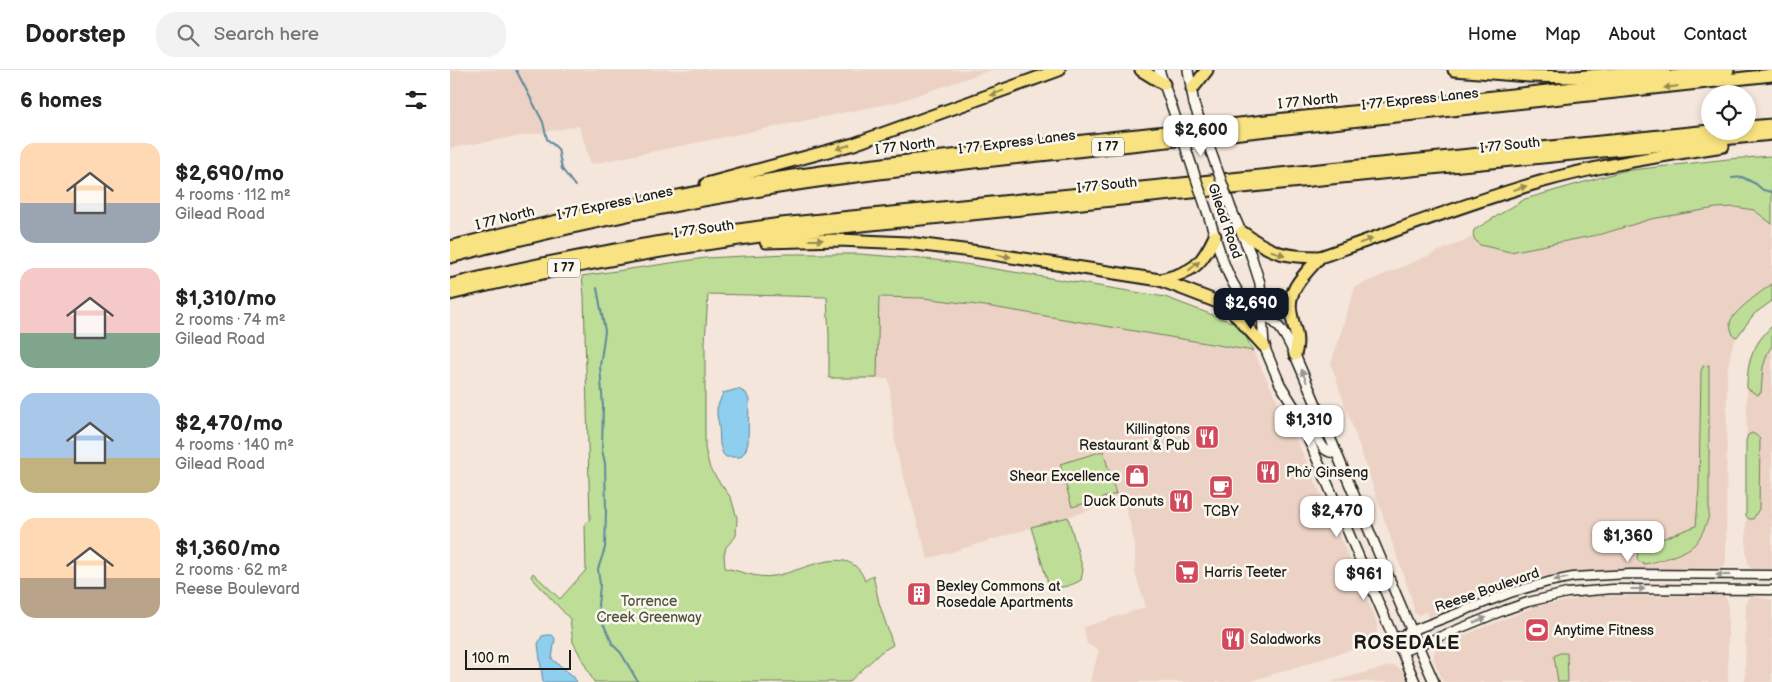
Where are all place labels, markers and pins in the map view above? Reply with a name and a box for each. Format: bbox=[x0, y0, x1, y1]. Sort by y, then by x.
pin: $2,600 bbox=[1160, 114, 1242, 157]
pin: $2,690 bbox=[1210, 288, 1292, 330]
pin: $1,310 bbox=[1268, 404, 1350, 447]
place label: Killingtons Restaurant & Pub bbox=[1079, 421, 1190, 454]
restaurant icon: Killingtons Restaurant & Pub bbox=[1194, 424, 1220, 450]
restaurant icon: Phở Ginseng bbox=[1255, 459, 1281, 485]
shop icon: Shear Excellence bbox=[1124, 463, 1150, 489]
place label: Phở Ginseng bbox=[1286, 464, 1368, 481]
place label: Shear Excellence bbox=[1010, 468, 1120, 485]
cafe icon: TCBY bbox=[1208, 474, 1234, 500]
restaurant icon: Duck Donuts bbox=[1168, 488, 1194, 514]
place label: Duck Donuts bbox=[1083, 493, 1164, 510]
pin: $2,470 bbox=[1296, 496, 1378, 538]
place label: TCBY bbox=[1203, 503, 1239, 520]
pin: $1,360 bbox=[1587, 520, 1669, 563]
pin: $961 bbox=[1334, 558, 1394, 601]
supermarket icon: Harris Teeter bbox=[1174, 559, 1200, 585]
place label: Harris Teeter bbox=[1204, 564, 1288, 581]
place label: Bexley Commons at Rosedale Apartments bbox=[936, 578, 1073, 611]
building icon: Bexley Commons at Rosedale Apartments bbox=[906, 581, 932, 607]
sports icon: Anytime Fitness bbox=[1524, 617, 1550, 643]
place label: Anytime Fitness bbox=[1554, 622, 1654, 639]
restaurant icon: Saladworks bbox=[1220, 626, 1246, 652]
place label: Saladworks bbox=[1250, 631, 1321, 648]

